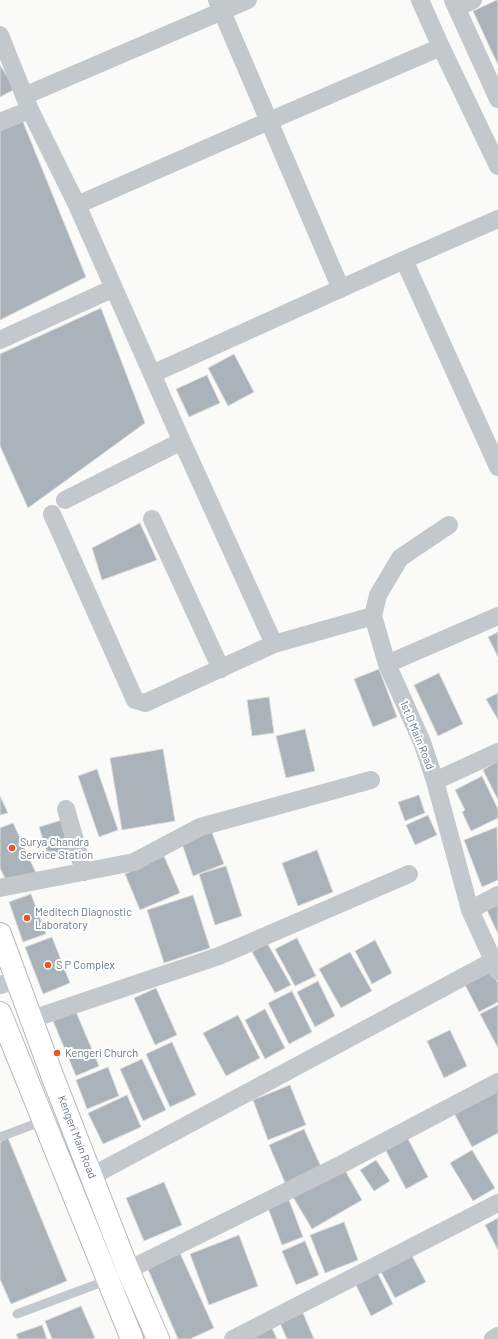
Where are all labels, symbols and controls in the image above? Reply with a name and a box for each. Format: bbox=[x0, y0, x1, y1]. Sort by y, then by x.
street label: 1st D Main Road bbox=[397, 699, 437, 771]
place label: Surya Chandra Service Station bbox=[20, 835, 93, 861]
marker: Surya Chandra Service Station bbox=[7, 843, 17, 853]
place label: Meditech Diagnostic Laboratory bbox=[35, 905, 132, 931]
marker: Meditech Diagnostic Laboratory bbox=[22, 913, 32, 923]
place label: S P Complex bbox=[56, 958, 115, 972]
marker: S P Complex bbox=[43, 960, 53, 970]
place label: Kengeri Church bbox=[65, 1046, 138, 1060]
marker: Kengeri Church bbox=[52, 1048, 62, 1058]
street label: Kengeri Main Road bbox=[55, 1094, 99, 1180]

